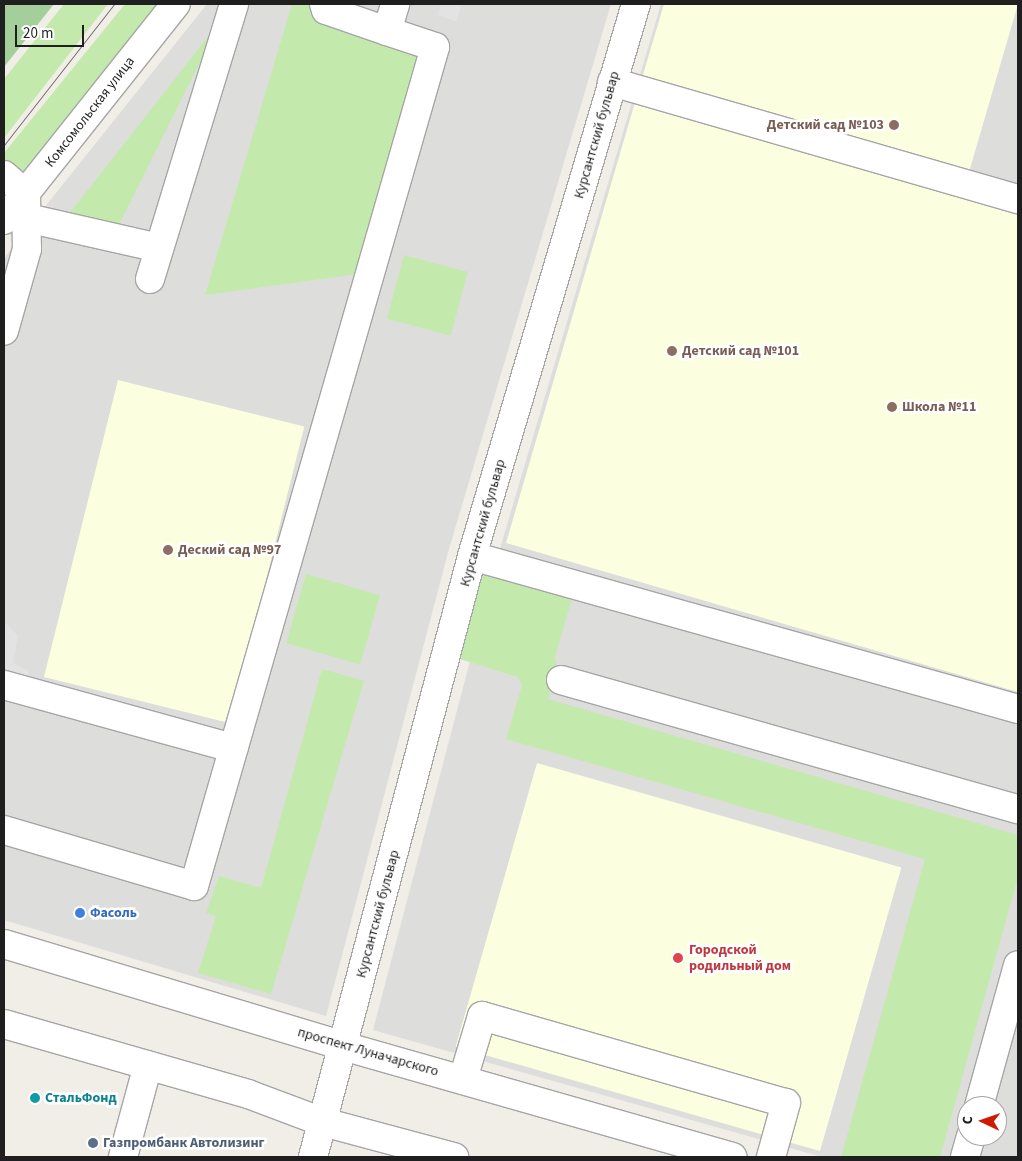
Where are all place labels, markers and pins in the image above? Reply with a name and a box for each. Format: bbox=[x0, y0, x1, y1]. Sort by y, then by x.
place label: Детский сад №103 bbox=[767, 117, 884, 133]
marker: Детский сад №103 bbox=[888, 119, 900, 131]
place label: Детский сад №101 bbox=[682, 343, 799, 359]
marker: Детский сад №101 bbox=[666, 345, 678, 357]
place label: Школа №11 bbox=[902, 399, 976, 415]
marker: Школа №11 bbox=[886, 401, 898, 413]
place label: Деский сад №97 bbox=[178, 542, 281, 558]
marker: Деский сад №97 bbox=[162, 544, 174, 556]
place label: Фасоль bbox=[90, 905, 137, 921]
marker: Фасоль bbox=[74, 907, 86, 919]
place label: Городской родильный дом bbox=[689, 942, 791, 974]
marker: Городской родильный дом bbox=[671, 951, 685, 965]
place label: СтальФонд bbox=[45, 1090, 117, 1106]
marker: СтальФонд bbox=[29, 1092, 41, 1104]
place label: Газпромбанк Автолизинг bbox=[103, 1135, 265, 1151]
marker: Газпромбанк Автолизинг bbox=[87, 1137, 99, 1149]

